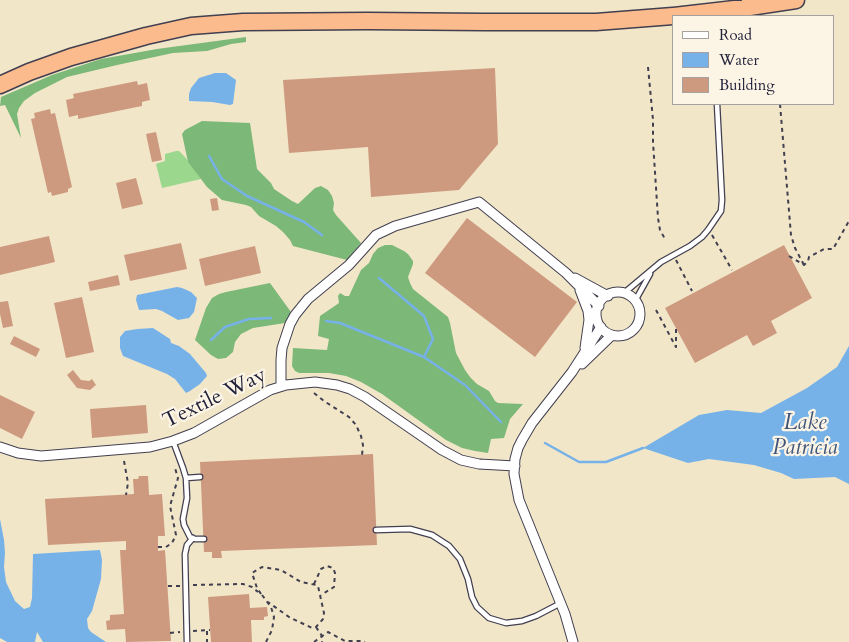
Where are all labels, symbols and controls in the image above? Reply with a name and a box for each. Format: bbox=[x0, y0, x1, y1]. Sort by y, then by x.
legend bbox=[672, 15, 834, 105]
text: Road bbox=[719, 25, 752, 45]
text: Water bbox=[719, 50, 759, 70]
text: Building bbox=[719, 75, 775, 95]
street label: Textile Way bbox=[159, 363, 271, 435]
water label: Lake Patricia bbox=[772, 411, 838, 462]

